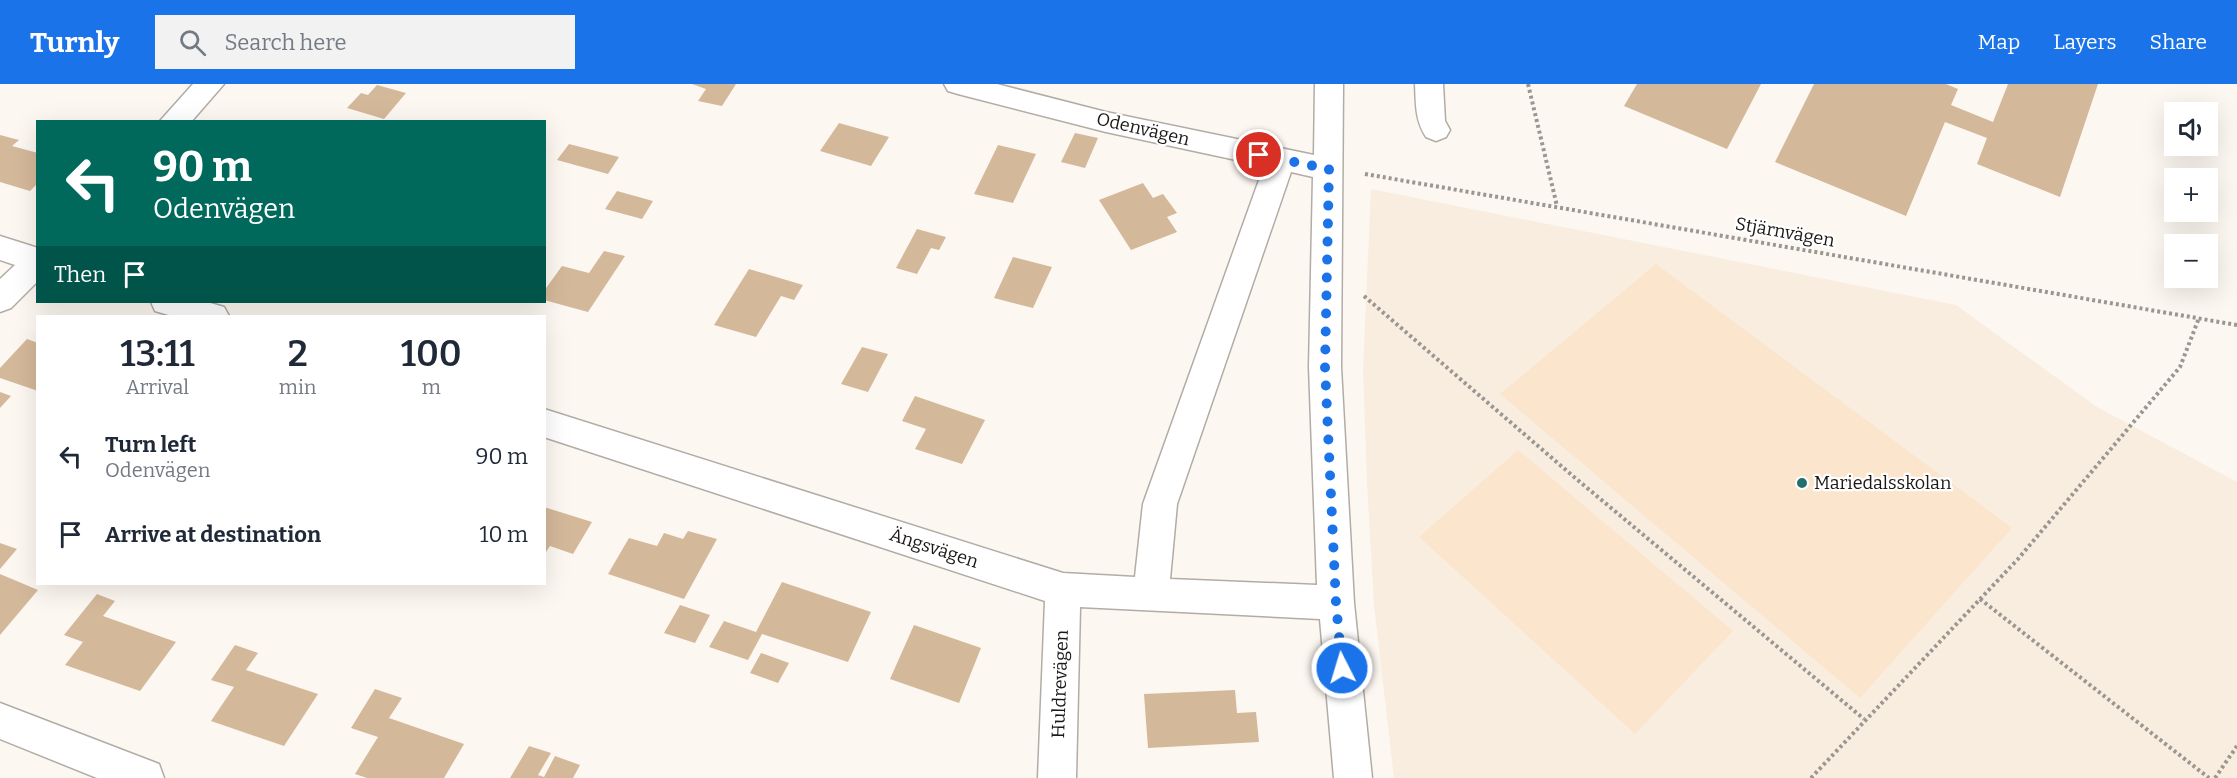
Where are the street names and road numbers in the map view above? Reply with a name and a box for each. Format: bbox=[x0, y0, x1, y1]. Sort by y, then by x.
street label: Odenvägen bbox=[1094, 108, 1192, 151]
street label: Stjärnvägen bbox=[1734, 212, 1837, 252]
street label: Ängsvägen bbox=[887, 523, 982, 573]
street label: Huldrevägen bbox=[1047, 629, 1073, 739]

